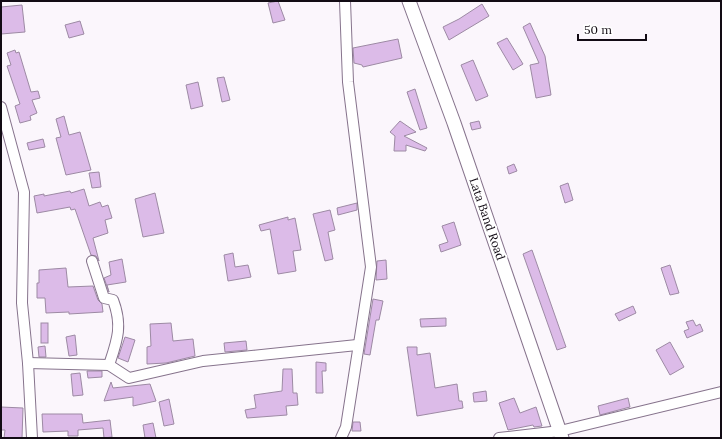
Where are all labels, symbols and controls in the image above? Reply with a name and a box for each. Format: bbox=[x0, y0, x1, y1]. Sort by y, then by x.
scale bar bbox=[578, 16, 646, 42]
text: 50 m bbox=[584, 22, 612, 37]
street label: Lata Band Road bbox=[466, 176, 509, 262]

